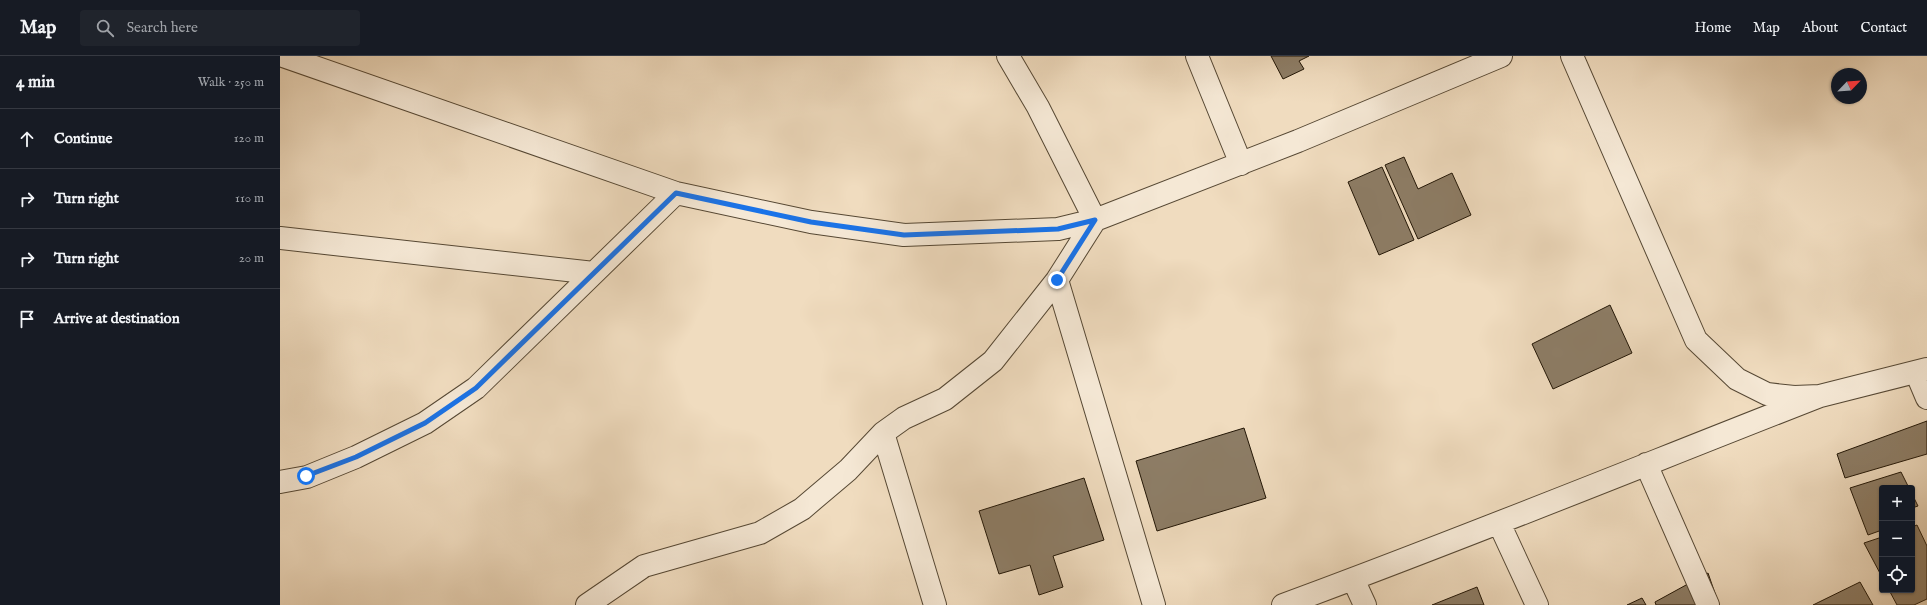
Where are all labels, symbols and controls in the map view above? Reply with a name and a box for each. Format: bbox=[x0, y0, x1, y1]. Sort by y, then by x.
search box bbox=[80, 10, 360, 46]
text: Map bbox=[20, 16, 56, 40]
icon: search bbox=[94, 17, 116, 39]
text: Search here bbox=[126, 18, 198, 37]
text: Home bbox=[1695, 19, 1731, 37]
text: Map bbox=[1753, 19, 1780, 37]
text: About bbox=[1802, 19, 1838, 37]
text: Contact bbox=[1860, 19, 1907, 37]
north arrow bbox=[1831, 68, 1867, 104]
text: 4 min bbox=[16, 72, 55, 93]
text: Walk · 250 m bbox=[198, 74, 264, 91]
icon: ahead bbox=[16, 128, 38, 150]
text: Continue bbox=[54, 129, 112, 148]
text: 120 m bbox=[234, 130, 264, 147]
icon: right bbox=[16, 188, 38, 210]
text: Turn right bbox=[54, 189, 119, 208]
text: 110 m bbox=[235, 190, 264, 207]
icon: right bbox=[16, 248, 38, 270]
text: Turn right bbox=[54, 249, 119, 268]
text: 20 m bbox=[239, 250, 264, 267]
route end bbox=[1048, 271, 1066, 289]
icon: arrive bbox=[16, 308, 38, 330]
text: Arrive at destination bbox=[54, 309, 180, 328]
route start bbox=[297, 467, 315, 485]
map controls bbox=[1879, 485, 1915, 593]
button: + bbox=[1879, 485, 1915, 521]
button: − bbox=[1879, 521, 1915, 557]
button: locate bbox=[1879, 557, 1915, 593]

